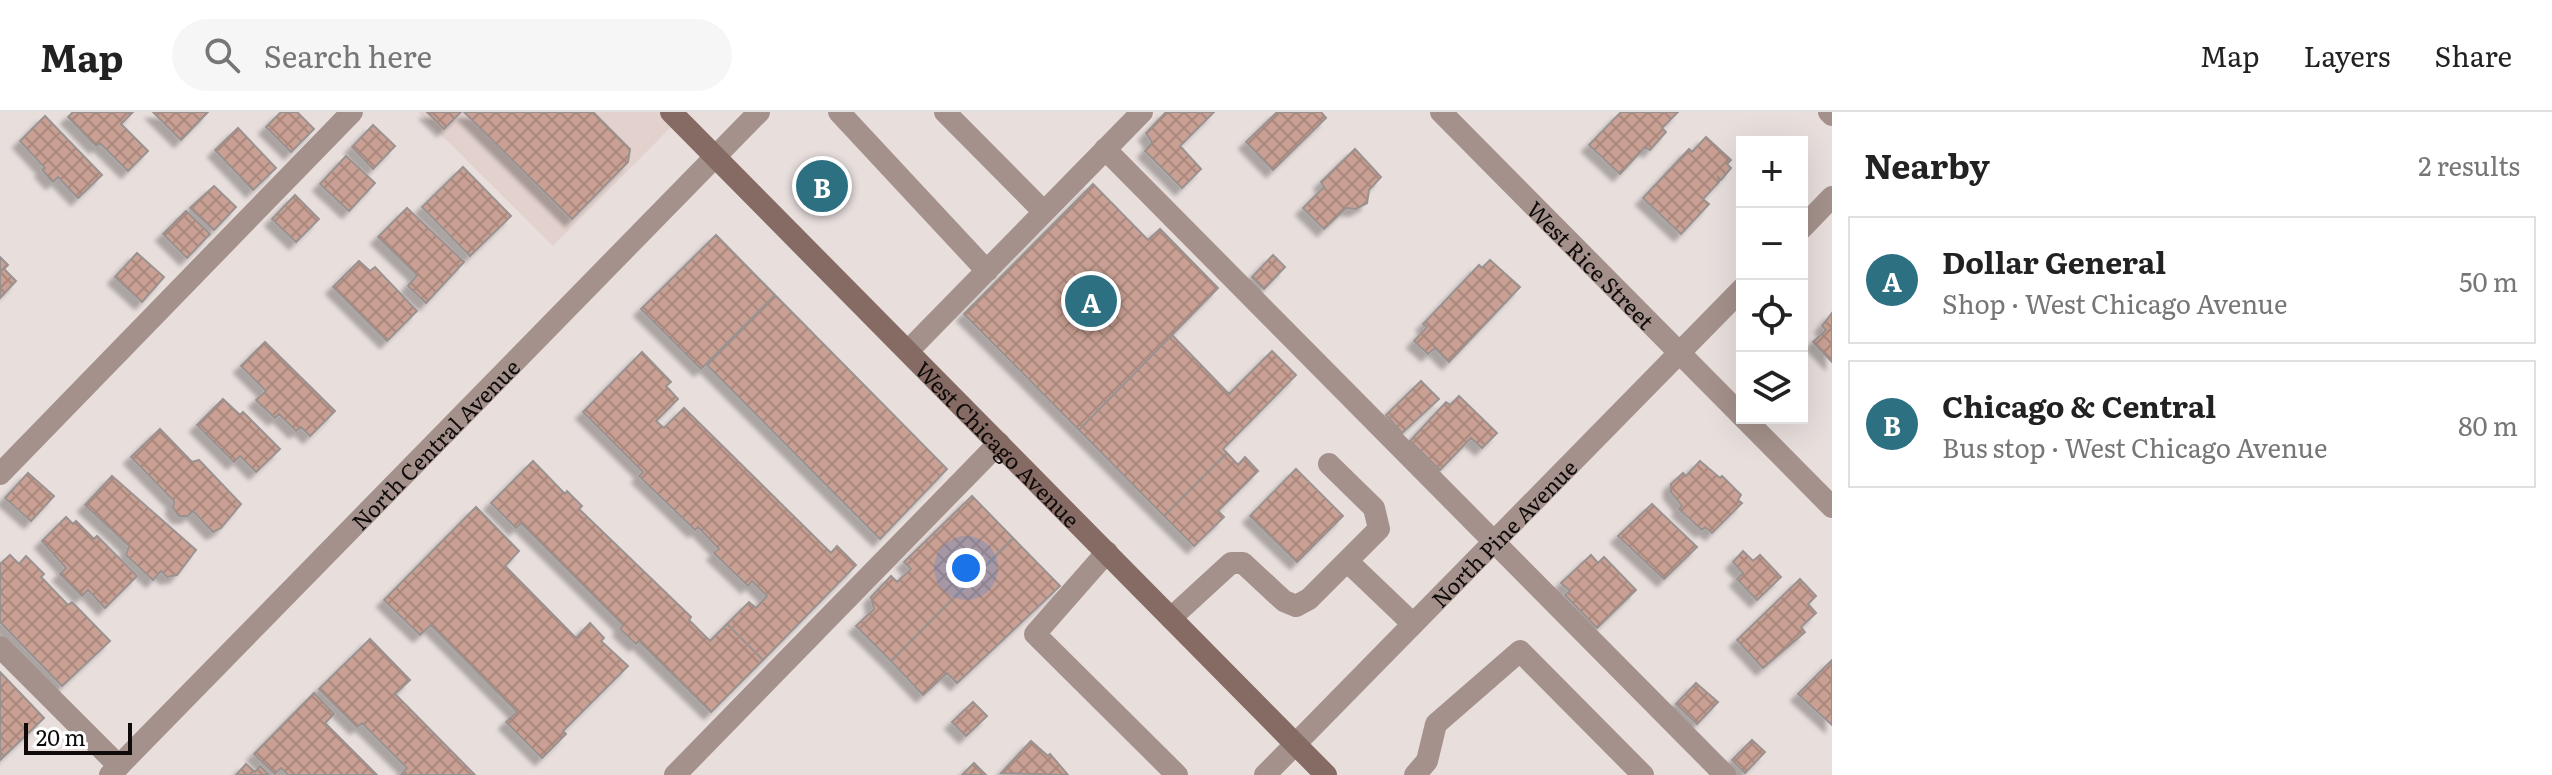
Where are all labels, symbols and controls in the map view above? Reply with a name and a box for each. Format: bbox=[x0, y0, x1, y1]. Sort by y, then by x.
search box bbox=[172, 19, 732, 91]
text: Map bbox=[40, 27, 124, 84]
icon: search bbox=[200, 33, 244, 77]
text: Search here bbox=[264, 33, 432, 77]
text: Map bbox=[2200, 34, 2259, 76]
text: Layers bbox=[2303, 34, 2390, 76]
text: Share bbox=[2434, 34, 2512, 76]
map controls bbox=[1736, 136, 1808, 424]
button: + bbox=[1736, 136, 1808, 208]
text: Nearby bbox=[1864, 139, 1990, 189]
text: 2 results bbox=[2418, 145, 2520, 184]
pin: B bbox=[796, 156, 848, 216]
street label: West Rice Street bbox=[1520, 192, 1663, 336]
button: − bbox=[1736, 208, 1808, 280]
text: Dollar General bbox=[1942, 239, 2166, 283]
text: A bbox=[1882, 261, 1902, 300]
text: 50 m bbox=[2459, 261, 2518, 300]
pin: A bbox=[1065, 271, 1117, 331]
button: locate bbox=[1736, 280, 1808, 352]
text: Shop · West Chicago Avenue bbox=[1942, 283, 2288, 322]
street label: North Central Avenue bbox=[343, 350, 526, 537]
button: layers bbox=[1736, 352, 1808, 424]
street label: West Chicago Avenue bbox=[909, 353, 1088, 534]
text: Chicago & Central bbox=[1942, 383, 2216, 427]
text: B bbox=[1883, 405, 1901, 444]
text: 80 m bbox=[2458, 405, 2518, 444]
text: Bus stop · West Chicago Avenue bbox=[1942, 427, 2327, 466]
street label: North Pine Avenue bbox=[1423, 451, 1584, 614]
your location bbox=[946, 548, 986, 588]
scale bar bbox=[24, 719, 132, 755]
text: 20 m bbox=[36, 720, 86, 753]

